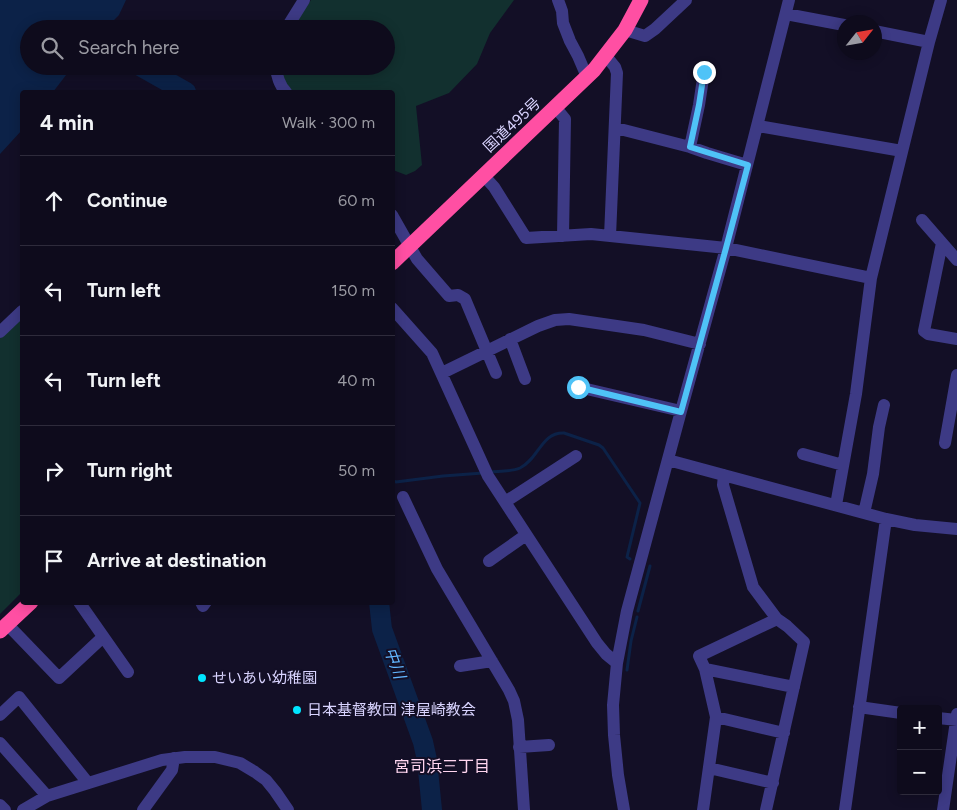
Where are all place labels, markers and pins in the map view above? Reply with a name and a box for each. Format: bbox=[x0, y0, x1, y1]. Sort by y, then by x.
place label: せいあい幼稚園 bbox=[212, 669, 317, 687]
marker: せいあい幼稚園 bbox=[196, 672, 208, 684]
place label: 日本基督教団 津屋崎教会 bbox=[307, 701, 476, 719]
marker: 日本基督教団 津屋崎教会 bbox=[291, 704, 303, 716]

